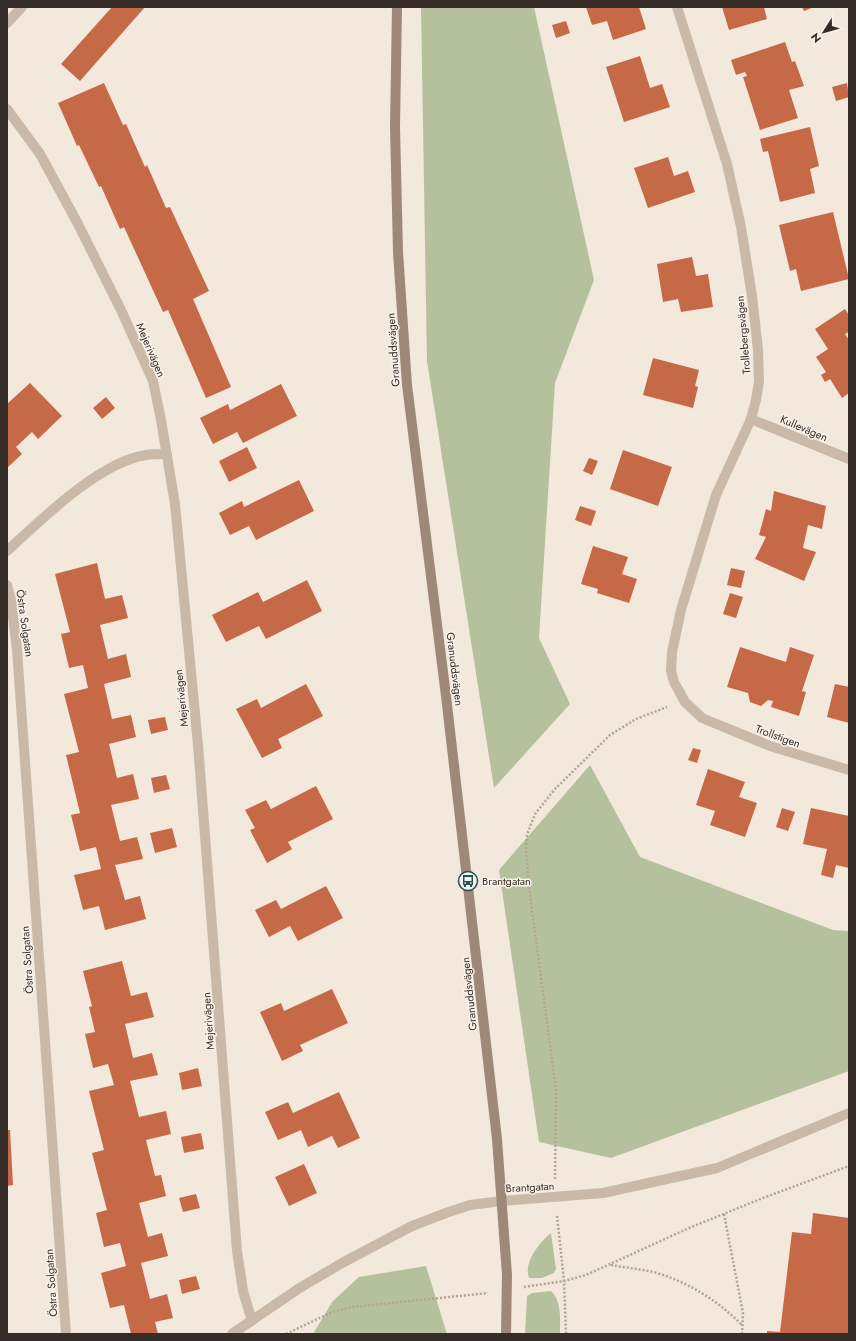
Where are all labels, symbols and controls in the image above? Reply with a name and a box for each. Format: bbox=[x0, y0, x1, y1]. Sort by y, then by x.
north arrow bbox=[804, 12, 844, 52]
text: N bbox=[807, 30, 825, 46]
street label: Trollebergsvägen bbox=[732, 295, 754, 375]
street label: Granuddsvägen bbox=[382, 313, 404, 387]
street label: Mejerivägen bbox=[132, 320, 170, 380]
street label: Kullevägen bbox=[778, 411, 830, 445]
street label: Östra Solgatan bbox=[12, 588, 38, 658]
street label: Granuddsvägen bbox=[443, 631, 467, 707]
street label: Mejerivägen bbox=[170, 669, 192, 727]
street label: Trollstigen bbox=[753, 721, 803, 751]
bus stop icon: Brantgatan bbox=[457, 870, 479, 892]
place label: Brantgatan bbox=[482, 873, 531, 889]
street label: Östra Solgatan bbox=[17, 926, 37, 994]
street label: Granuddsvägen bbox=[457, 956, 481, 1032]
street label: Mejerivägen bbox=[198, 992, 218, 1050]
street label: Brantgatan bbox=[505, 1178, 555, 1196]
street label: Östra Solgatan bbox=[41, 1249, 61, 1317]

